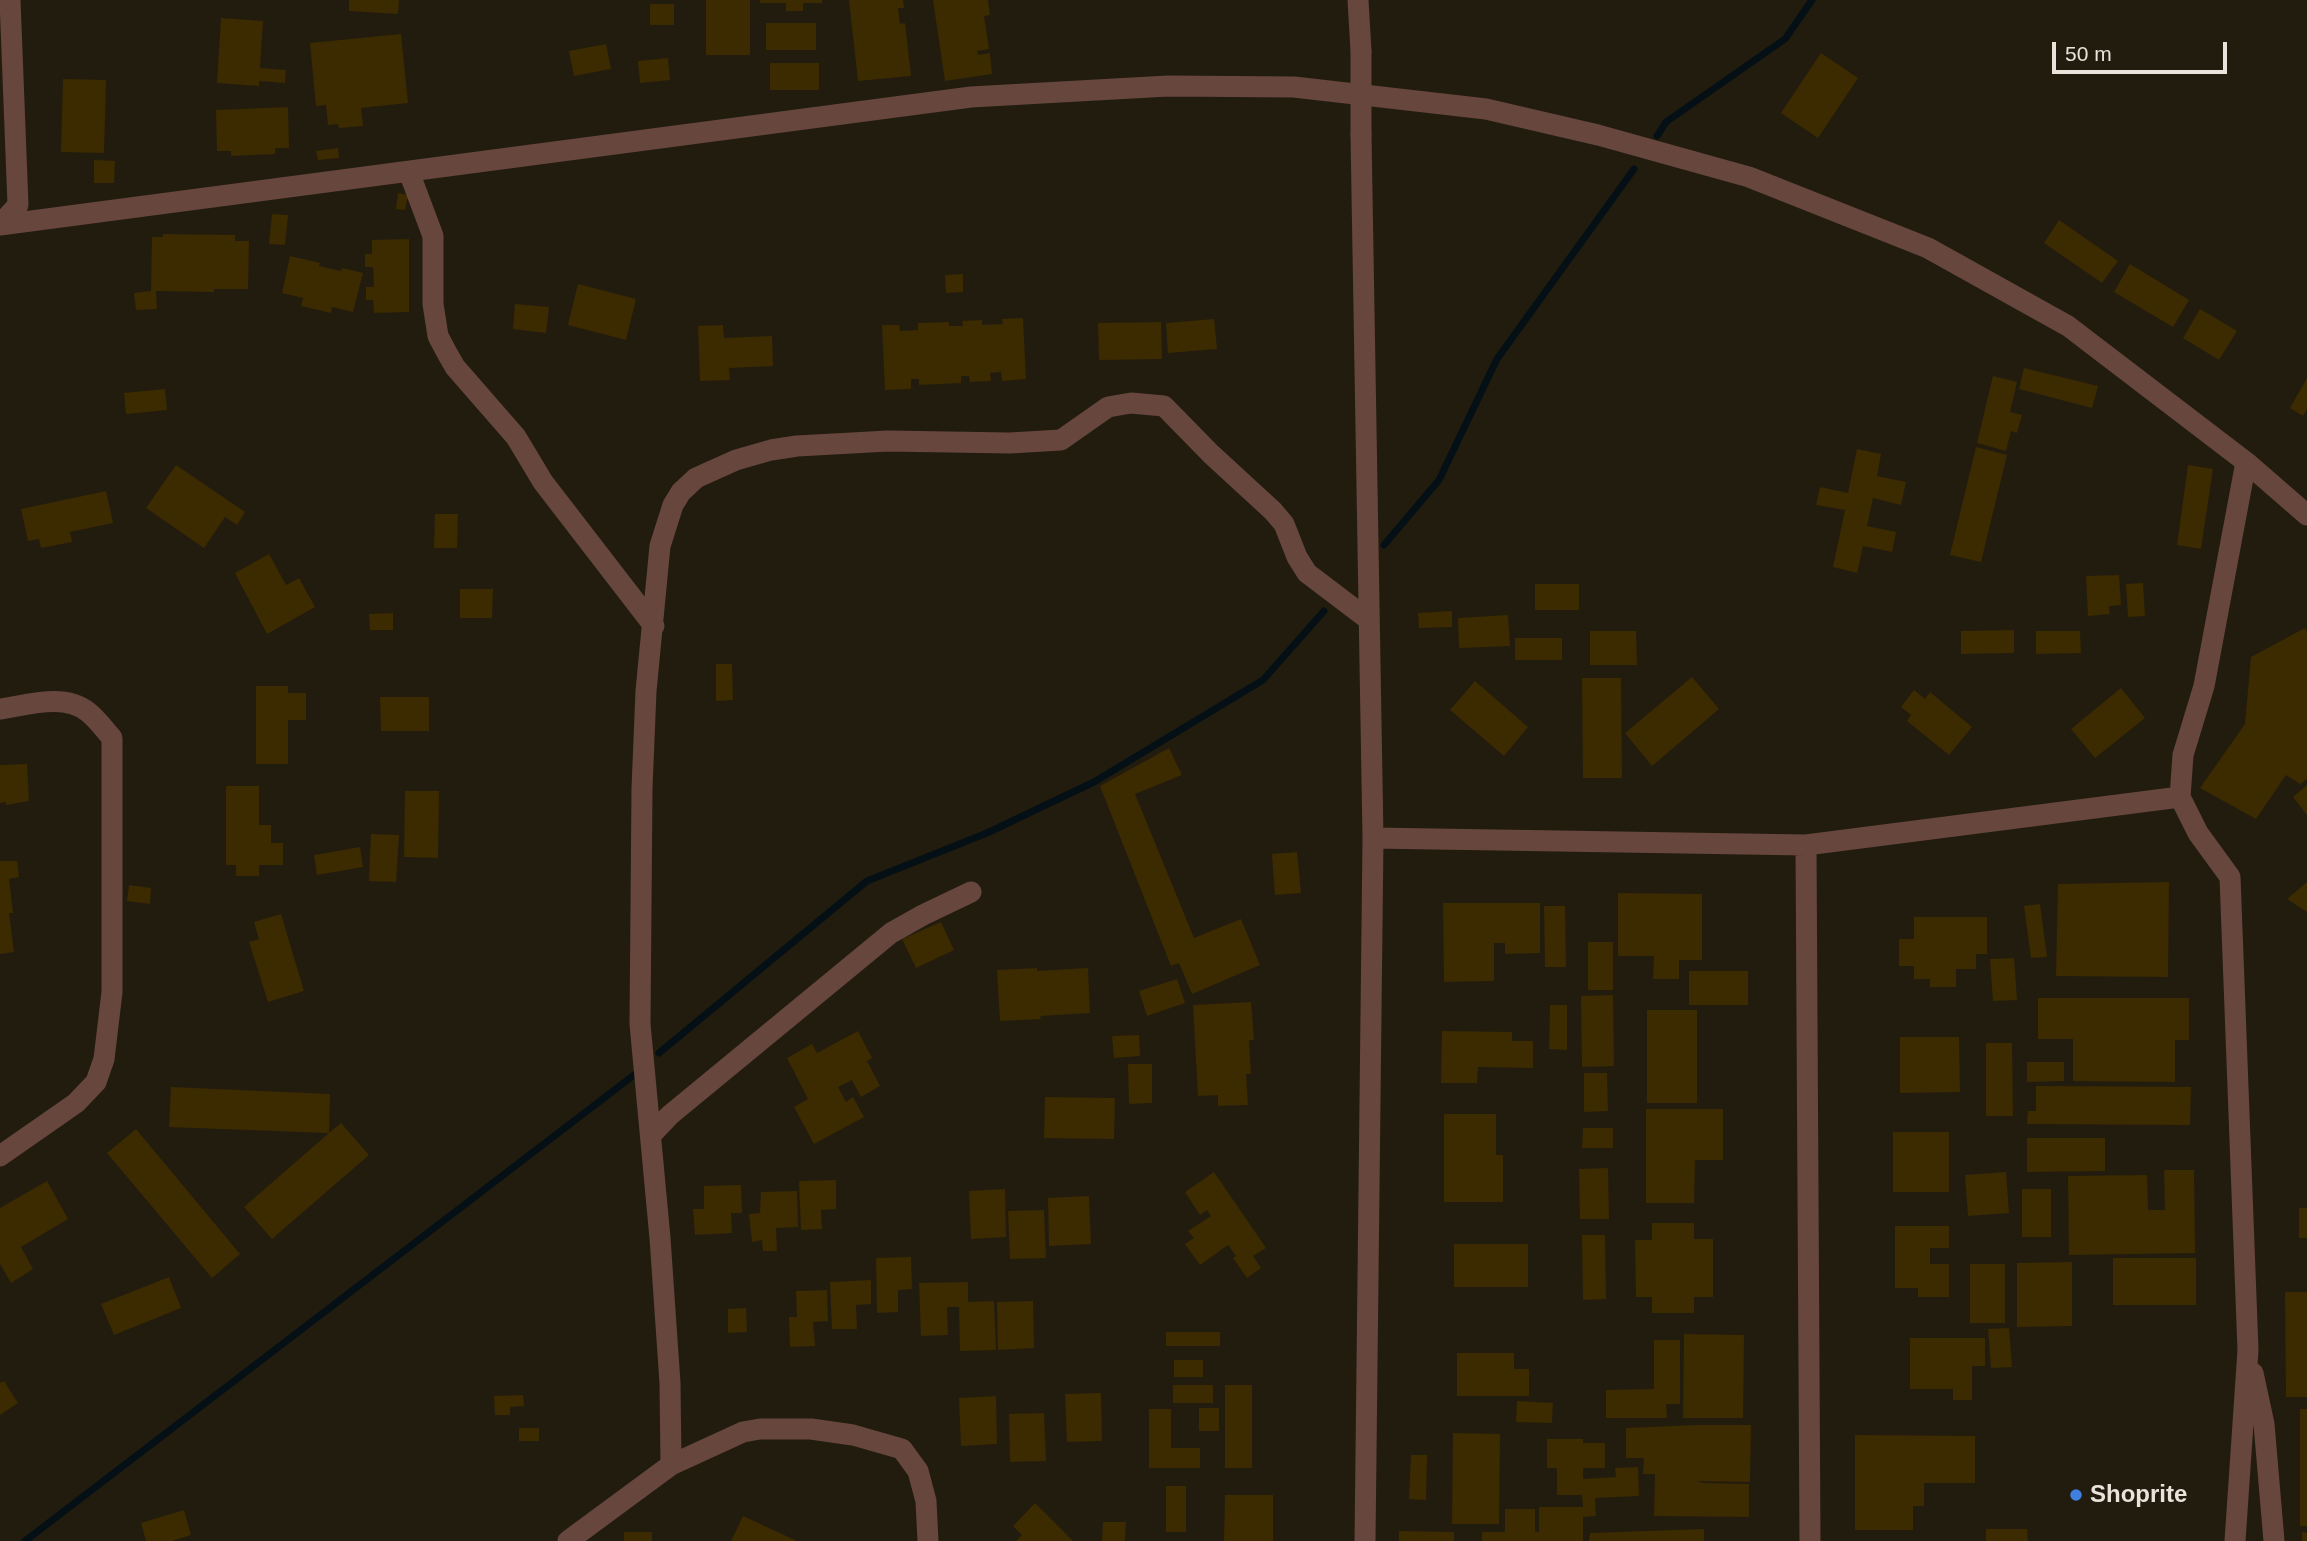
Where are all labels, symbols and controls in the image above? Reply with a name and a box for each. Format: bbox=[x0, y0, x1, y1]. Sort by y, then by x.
scale bar bbox=[2055, 28, 2230, 72]
text: 50 m bbox=[2065, 42, 2112, 65]
place label: Shoprite bbox=[2090, 1481, 2187, 1509]
marker: Shoprite bbox=[2068, 1487, 2084, 1503]

